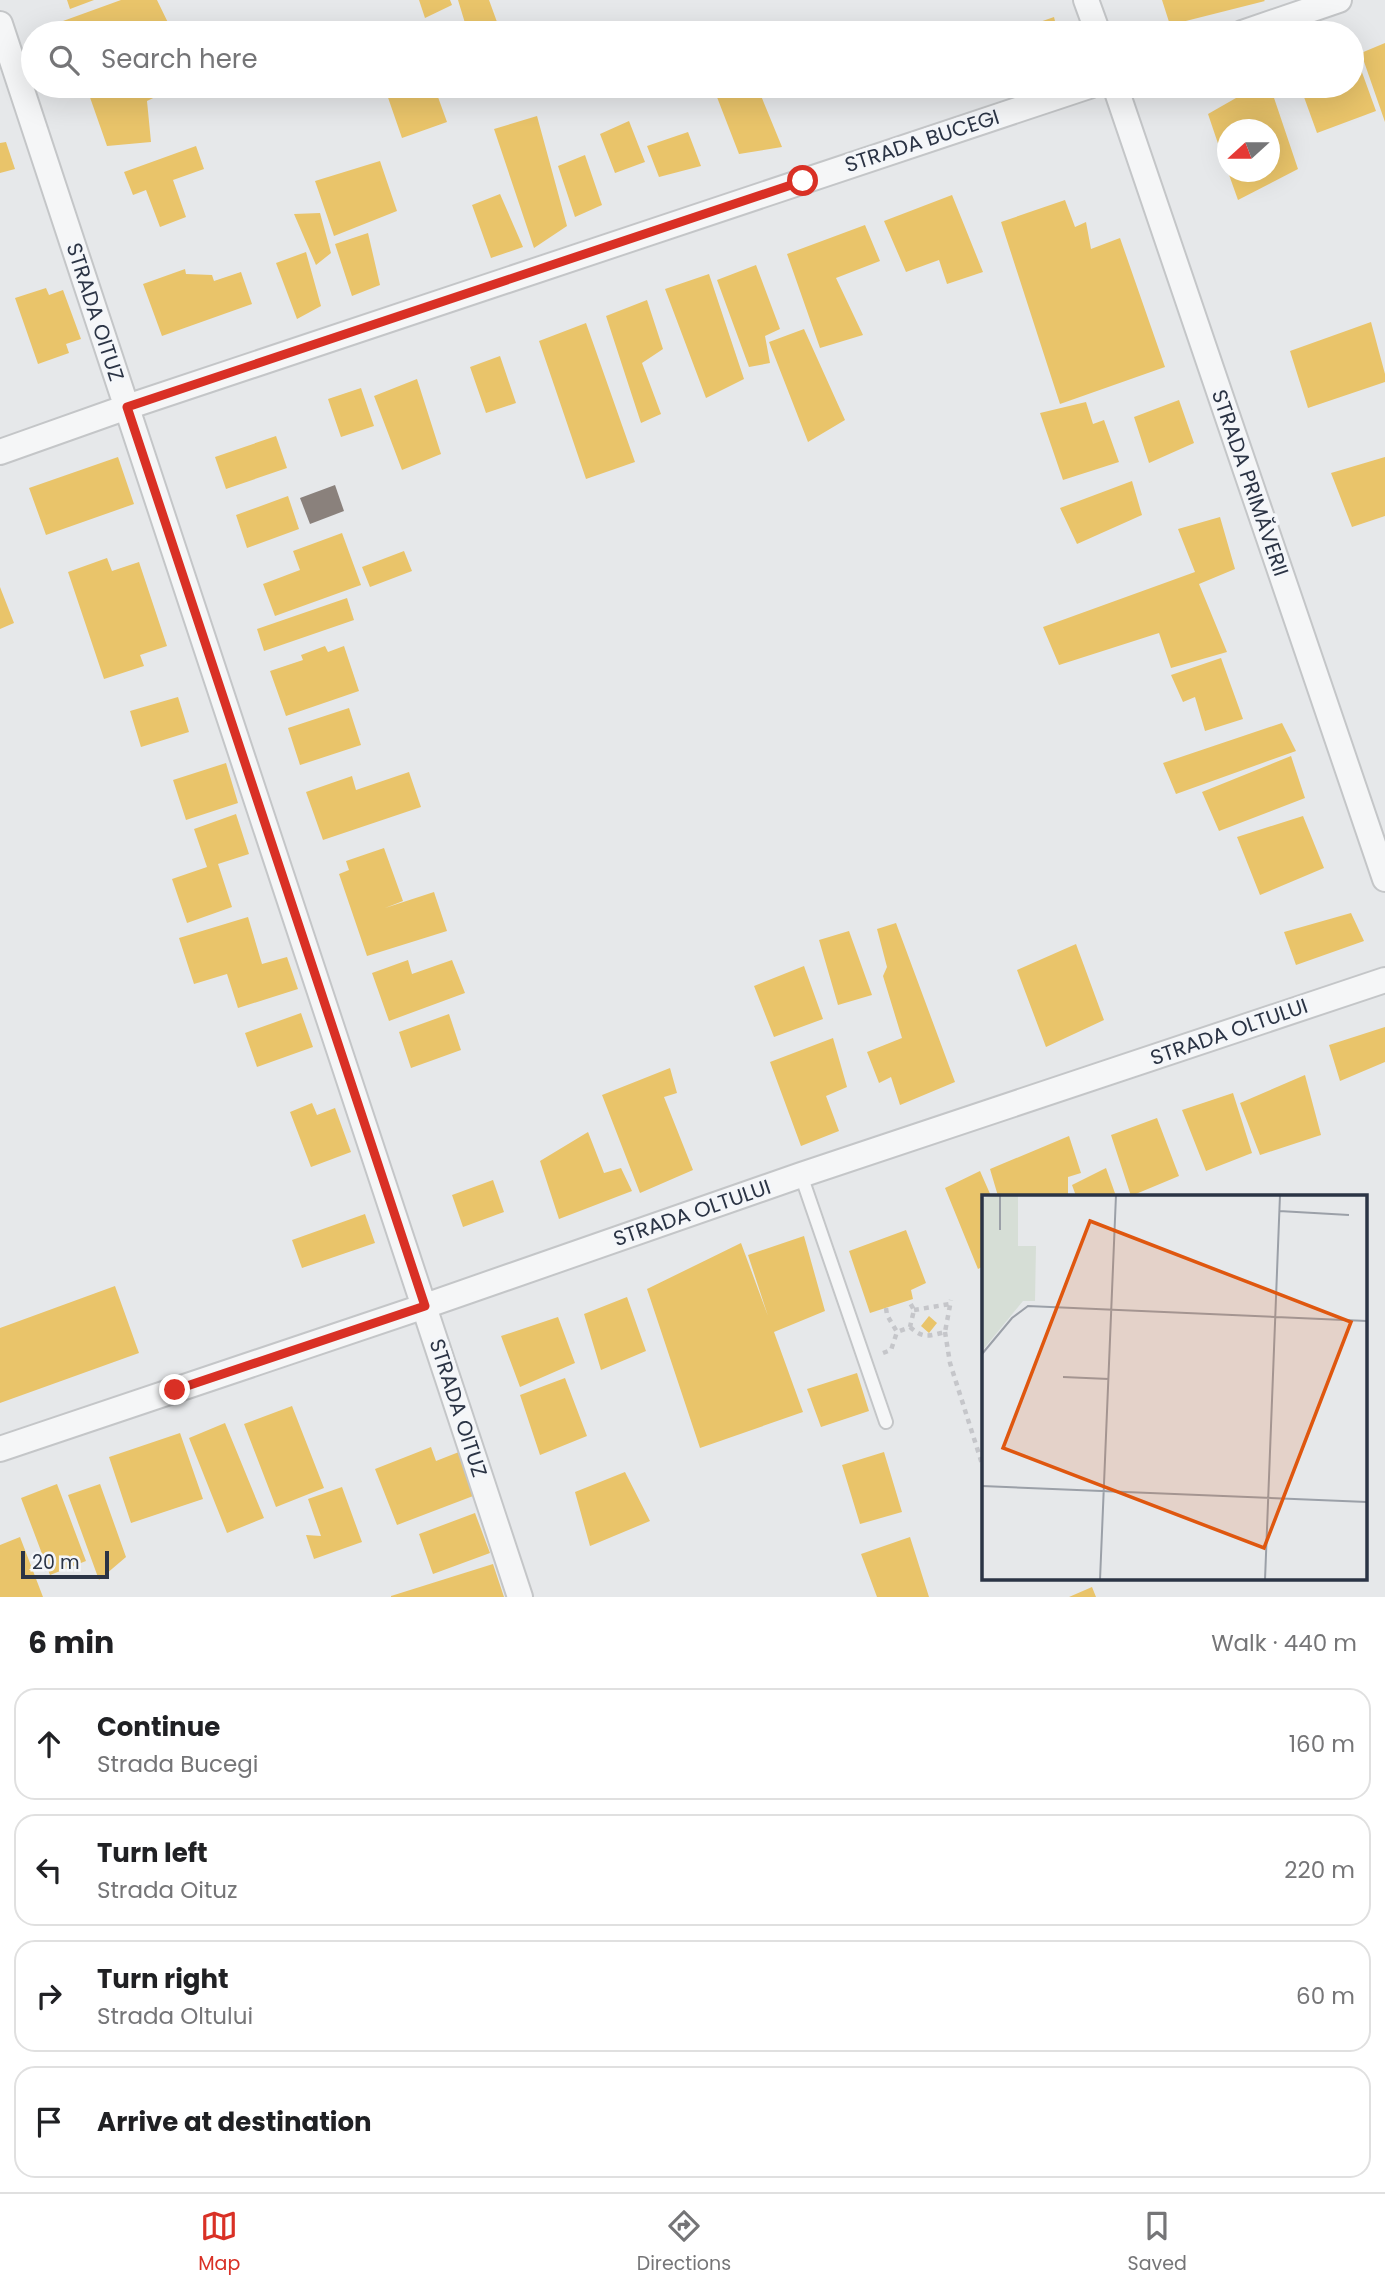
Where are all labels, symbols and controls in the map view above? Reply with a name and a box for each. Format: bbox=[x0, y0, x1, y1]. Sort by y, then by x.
search box bbox=[21, 21, 1364, 98]
icon: search bbox=[45, 41, 83, 79]
text: Search here bbox=[101, 41, 258, 77]
street label: STRADA BUCEGI bbox=[841, 102, 1003, 179]
north arrow bbox=[1217, 119, 1280, 182]
route start bbox=[787, 165, 818, 196]
street label: STRADA OITUZ bbox=[59, 239, 131, 385]
street label: STRADA PRIMĂVERII bbox=[1205, 386, 1296, 580]
street label: STRADA OLTULUI bbox=[1146, 991, 1311, 1072]
street label: STRADA OLTULUI bbox=[609, 1172, 774, 1253]
inset map bbox=[982, 1195, 1368, 1580]
street label: STRADA OITUZ bbox=[422, 1335, 494, 1481]
route end bbox=[159, 1374, 190, 1405]
scale bar bbox=[21, 1548, 108, 1580]
text: 20 m bbox=[32, 1549, 80, 1576]
text: 6 min bbox=[28, 1621, 114, 1664]
text: Walk · 440 m bbox=[1211, 1627, 1357, 1659]
text: Continue bbox=[97, 1709, 220, 1745]
icon: ahead bbox=[30, 1725, 68, 1763]
text: 160 m bbox=[1289, 1728, 1355, 1760]
text: Strada Bucegi bbox=[97, 1748, 258, 1780]
text: Turn left bbox=[97, 1835, 208, 1871]
icon: left bbox=[30, 1851, 68, 1889]
text: 220 m bbox=[1284, 1854, 1355, 1886]
text: Strada Oituz bbox=[97, 1874, 238, 1906]
text: Turn right bbox=[97, 1961, 229, 1997]
icon: right bbox=[30, 1977, 68, 2015]
text: 60 m bbox=[1296, 1980, 1355, 2012]
text: Strada Oltului bbox=[97, 2000, 253, 2032]
icon: arrive bbox=[30, 2103, 68, 2141]
text: Arrive at destination bbox=[97, 2104, 372, 2140]
tab: Map bbox=[198, 2207, 240, 2278]
tab: Directions bbox=[637, 2207, 731, 2278]
tab: Saved bbox=[1128, 2207, 1187, 2278]

